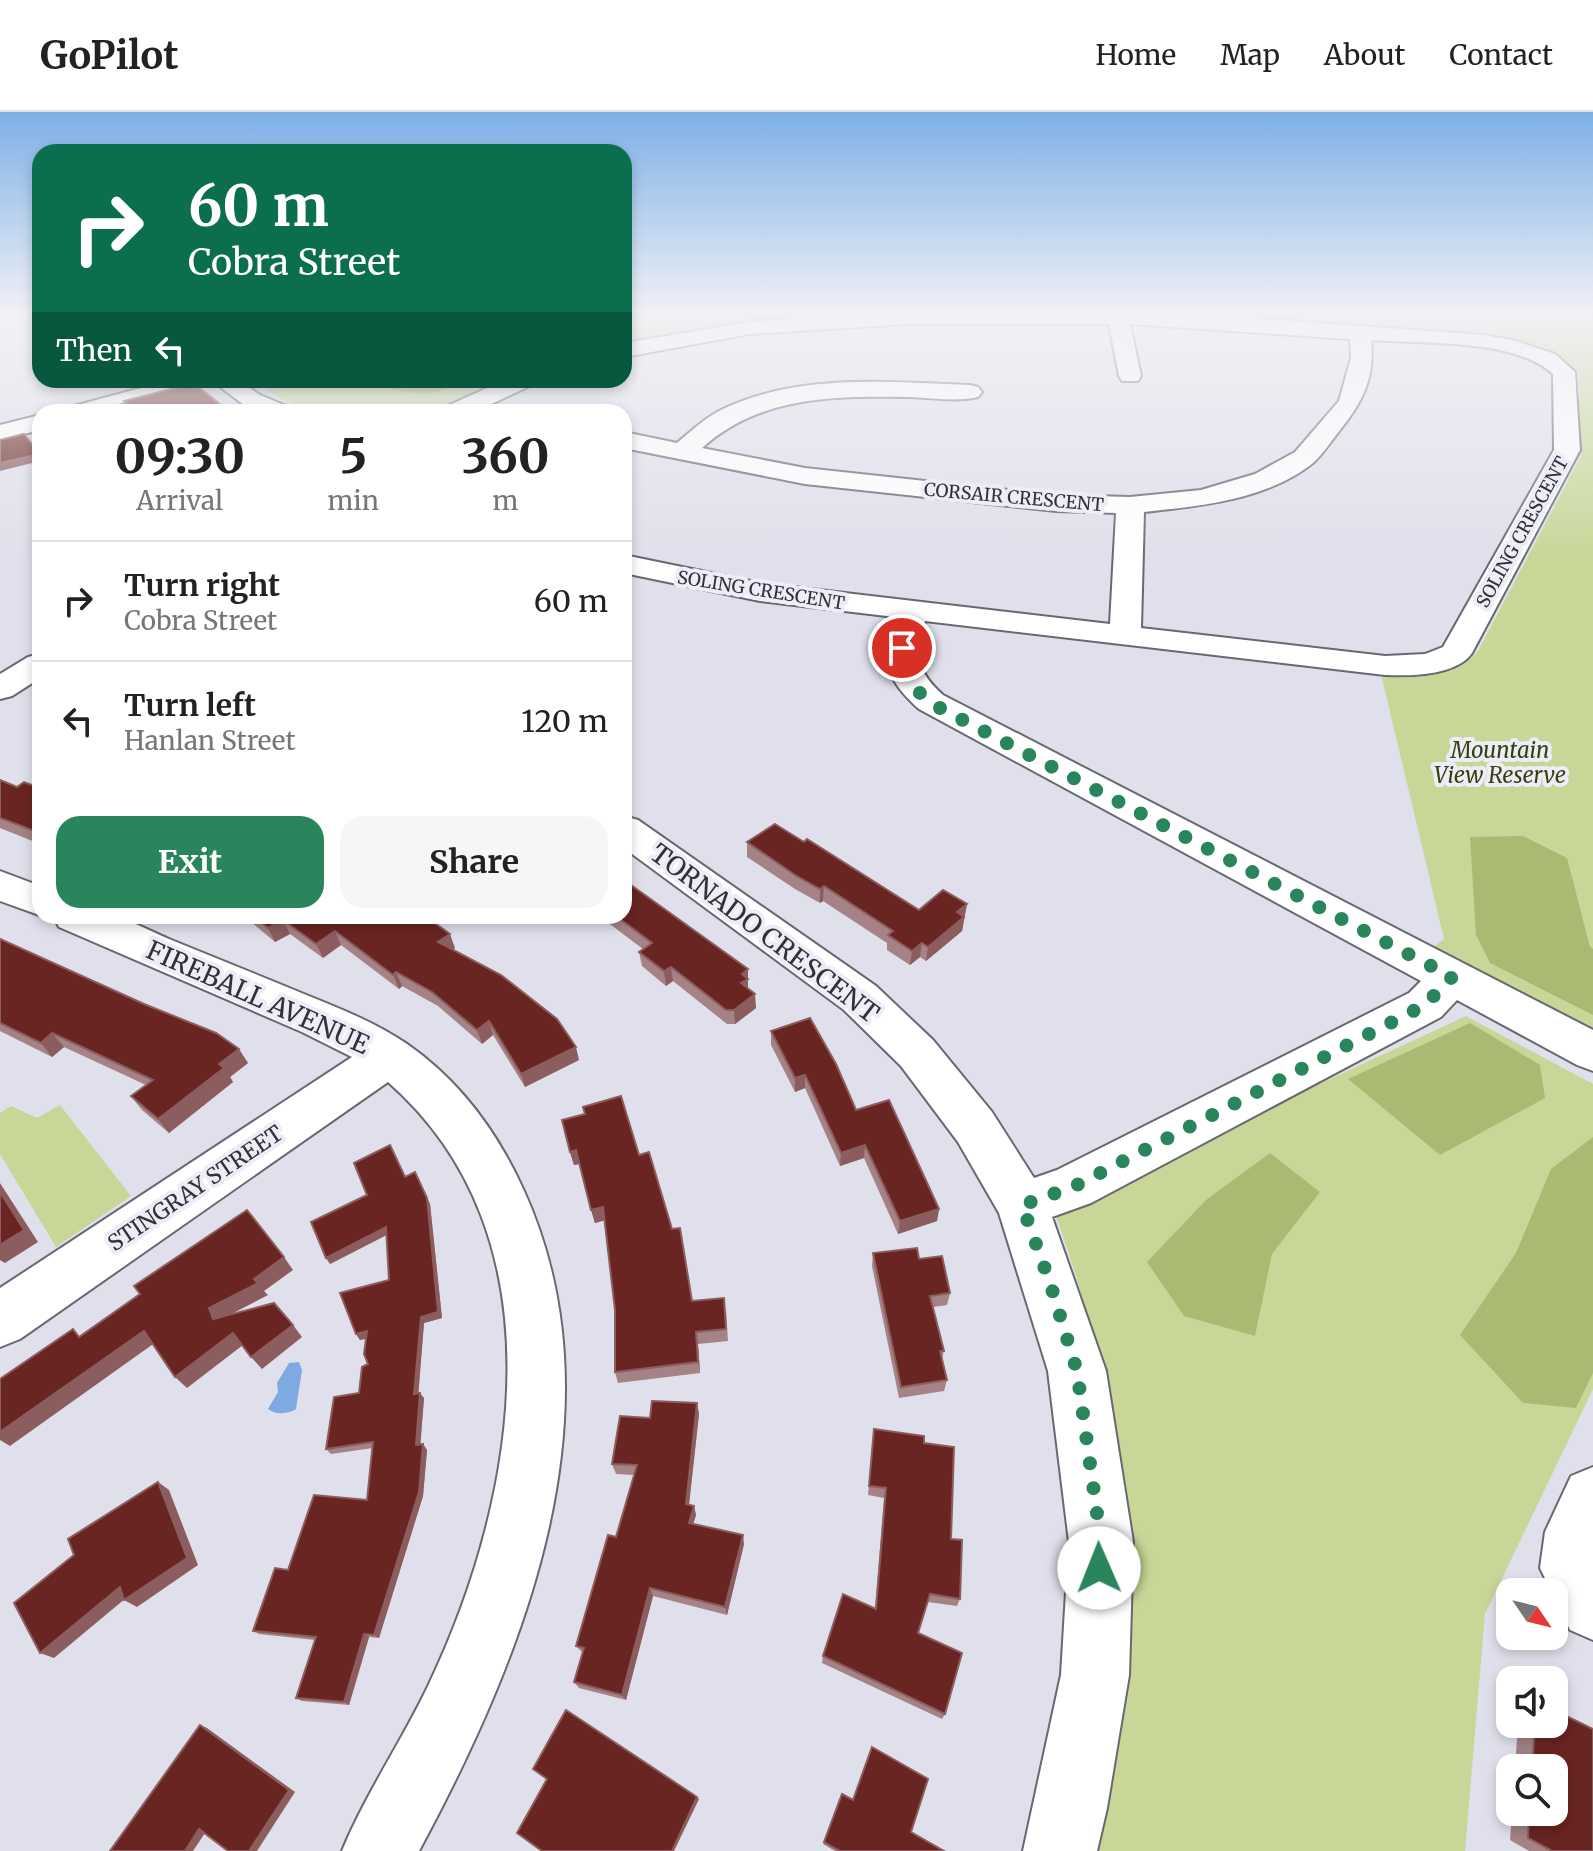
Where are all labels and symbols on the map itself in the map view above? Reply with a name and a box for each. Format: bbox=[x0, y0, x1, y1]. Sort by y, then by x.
street label: SOLING CRESCENT bbox=[1471, 452, 1573, 612]
street label: CORSAIR CRESCENT bbox=[923, 478, 1105, 516]
street label: SOLING CRESCENT bbox=[676, 565, 847, 615]
pin bbox=[868, 614, 936, 682]
park label: Mountain View Reserve bbox=[1434, 736, 1566, 789]
street label: TORNADO CRESCENT bbox=[644, 836, 886, 1030]
street label: FIREBALL AVENUE bbox=[141, 933, 375, 1061]
street label: STINGRAY STREET bbox=[102, 1119, 288, 1257]
position arrow bbox=[1057, 1526, 1141, 1610]
north arrow bbox=[1496, 1578, 1568, 1650]

